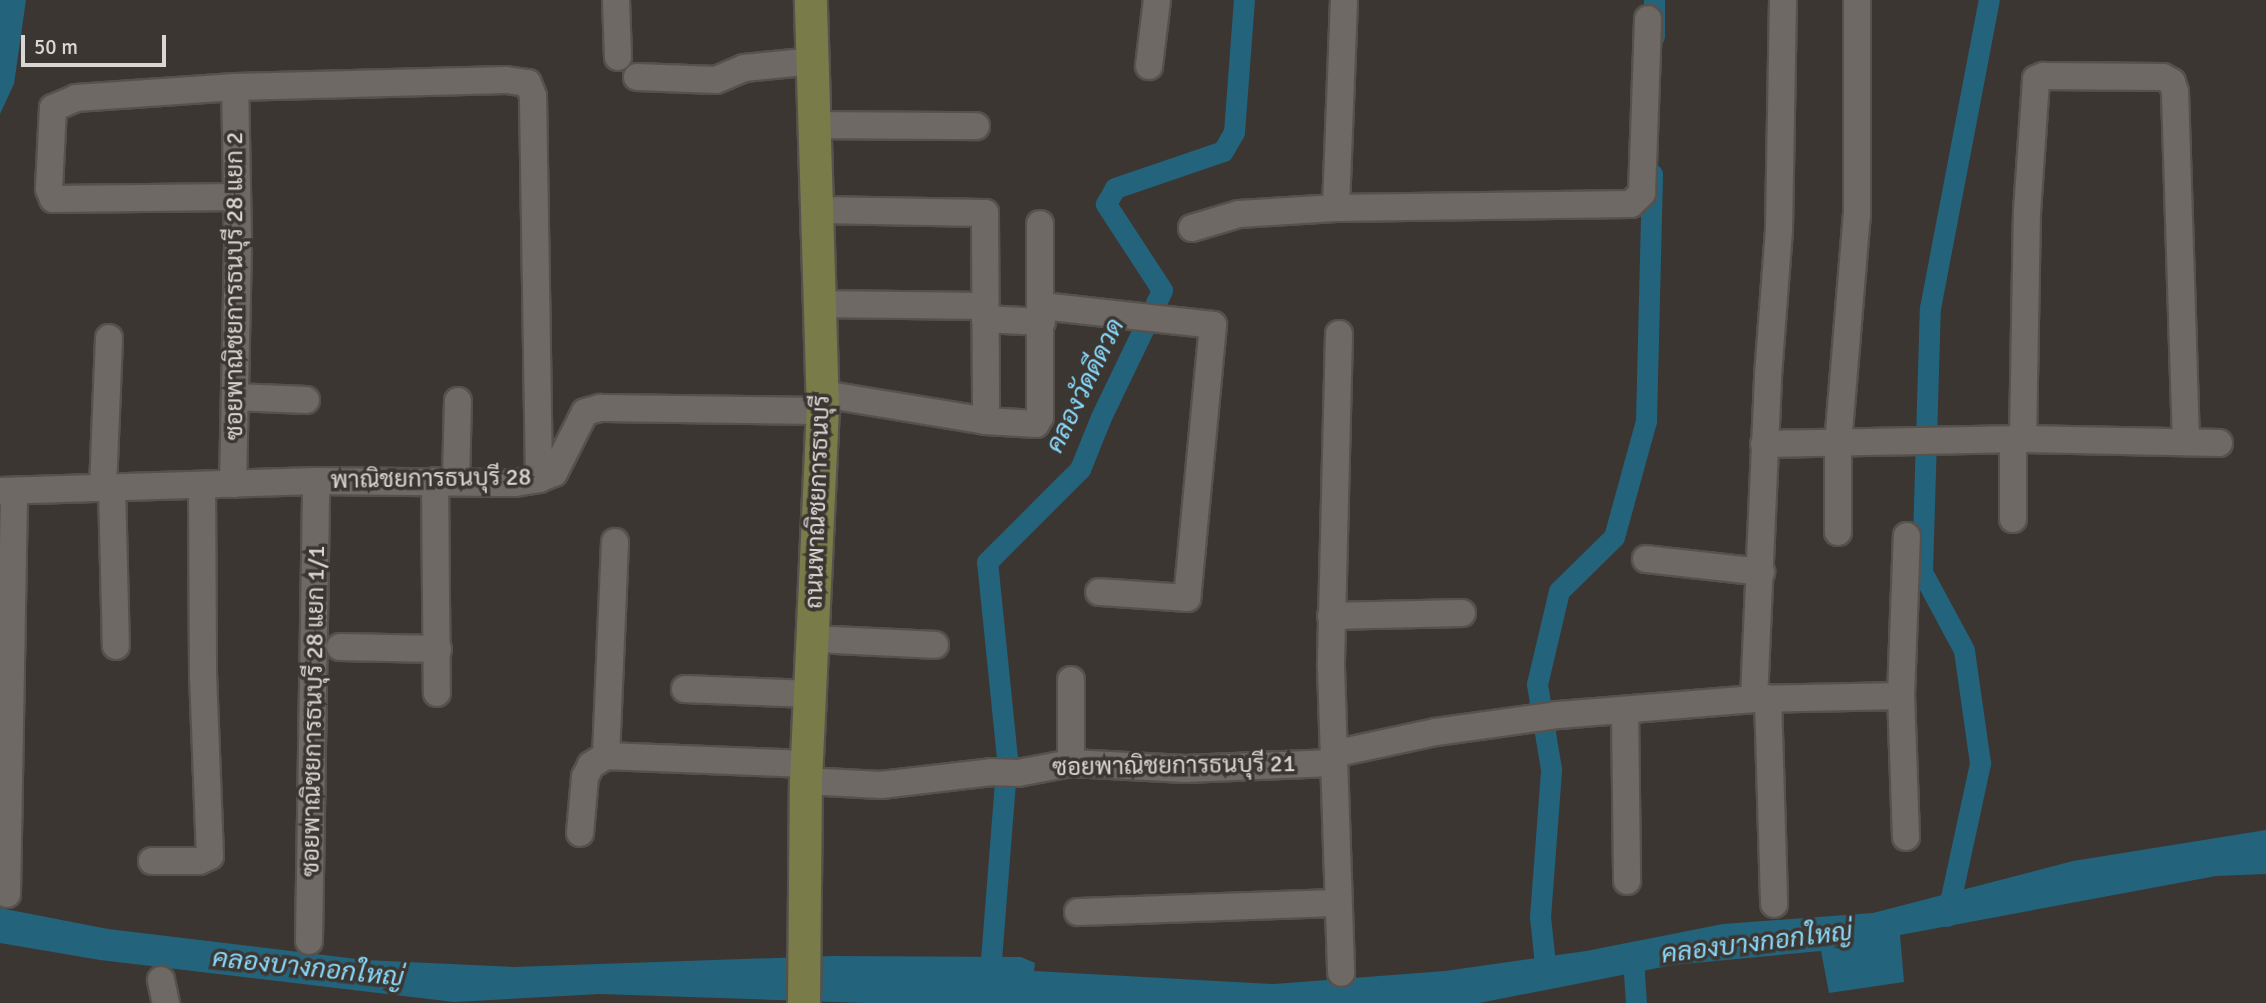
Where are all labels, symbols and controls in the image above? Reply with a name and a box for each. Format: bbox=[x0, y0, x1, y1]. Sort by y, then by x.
scale bar bbox=[24, 21, 170, 65]
text: 50 m bbox=[34, 34, 78, 60]
street label: ซอยพาณิชยการธนบุรี 28 แยก 2 bbox=[221, 132, 249, 440]
water label: คลองวัดดีดวด bbox=[1040, 314, 1132, 458]
street label: ถนนพาณิชยการธนบุรี bbox=[800, 394, 836, 610]
street label: พาณิชยการธนบุรี 28 bbox=[330, 463, 532, 495]
street label: ซอยพาณิชยการธนบุรี 28 แยก 1/1 bbox=[297, 545, 331, 877]
street label: ซอยพาณิชยการธนบุรี 21 bbox=[1052, 749, 1296, 783]
water label: คลองบางกอกใหญ่ bbox=[1660, 917, 1854, 971]
water label: คลองบางกอกใหญ่ bbox=[211, 943, 405, 995]

